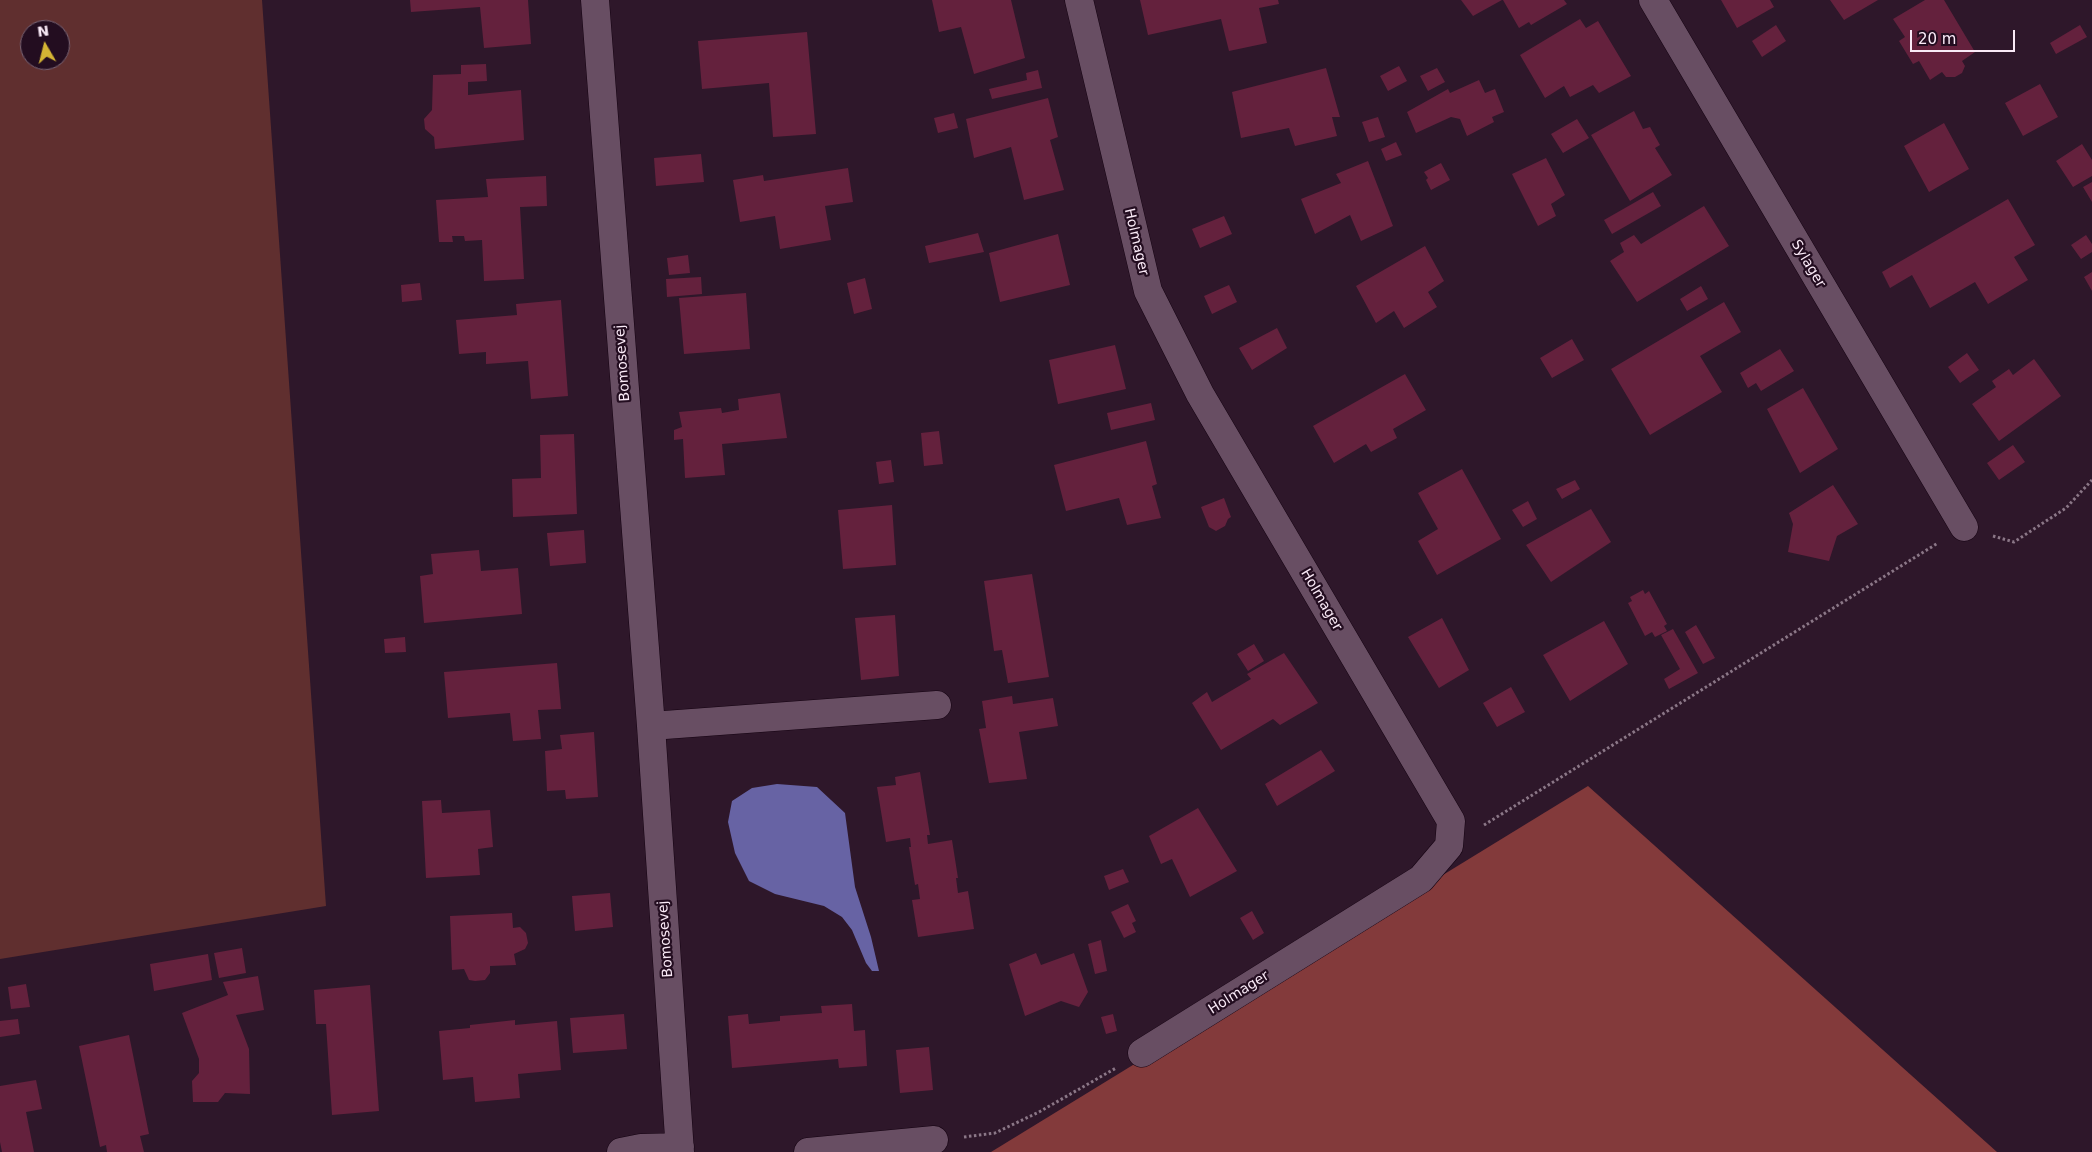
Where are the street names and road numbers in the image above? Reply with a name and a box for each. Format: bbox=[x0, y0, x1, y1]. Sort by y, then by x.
street label: Holmager bbox=[1120, 207, 1152, 277]
street label: Sylager bbox=[1787, 237, 1829, 291]
street label: Bomosevej bbox=[612, 324, 634, 402]
street label: Holmager bbox=[1297, 566, 1345, 634]
street label: Bomosevej bbox=[655, 900, 677, 978]
street label: Holmager bbox=[1206, 968, 1272, 1018]

